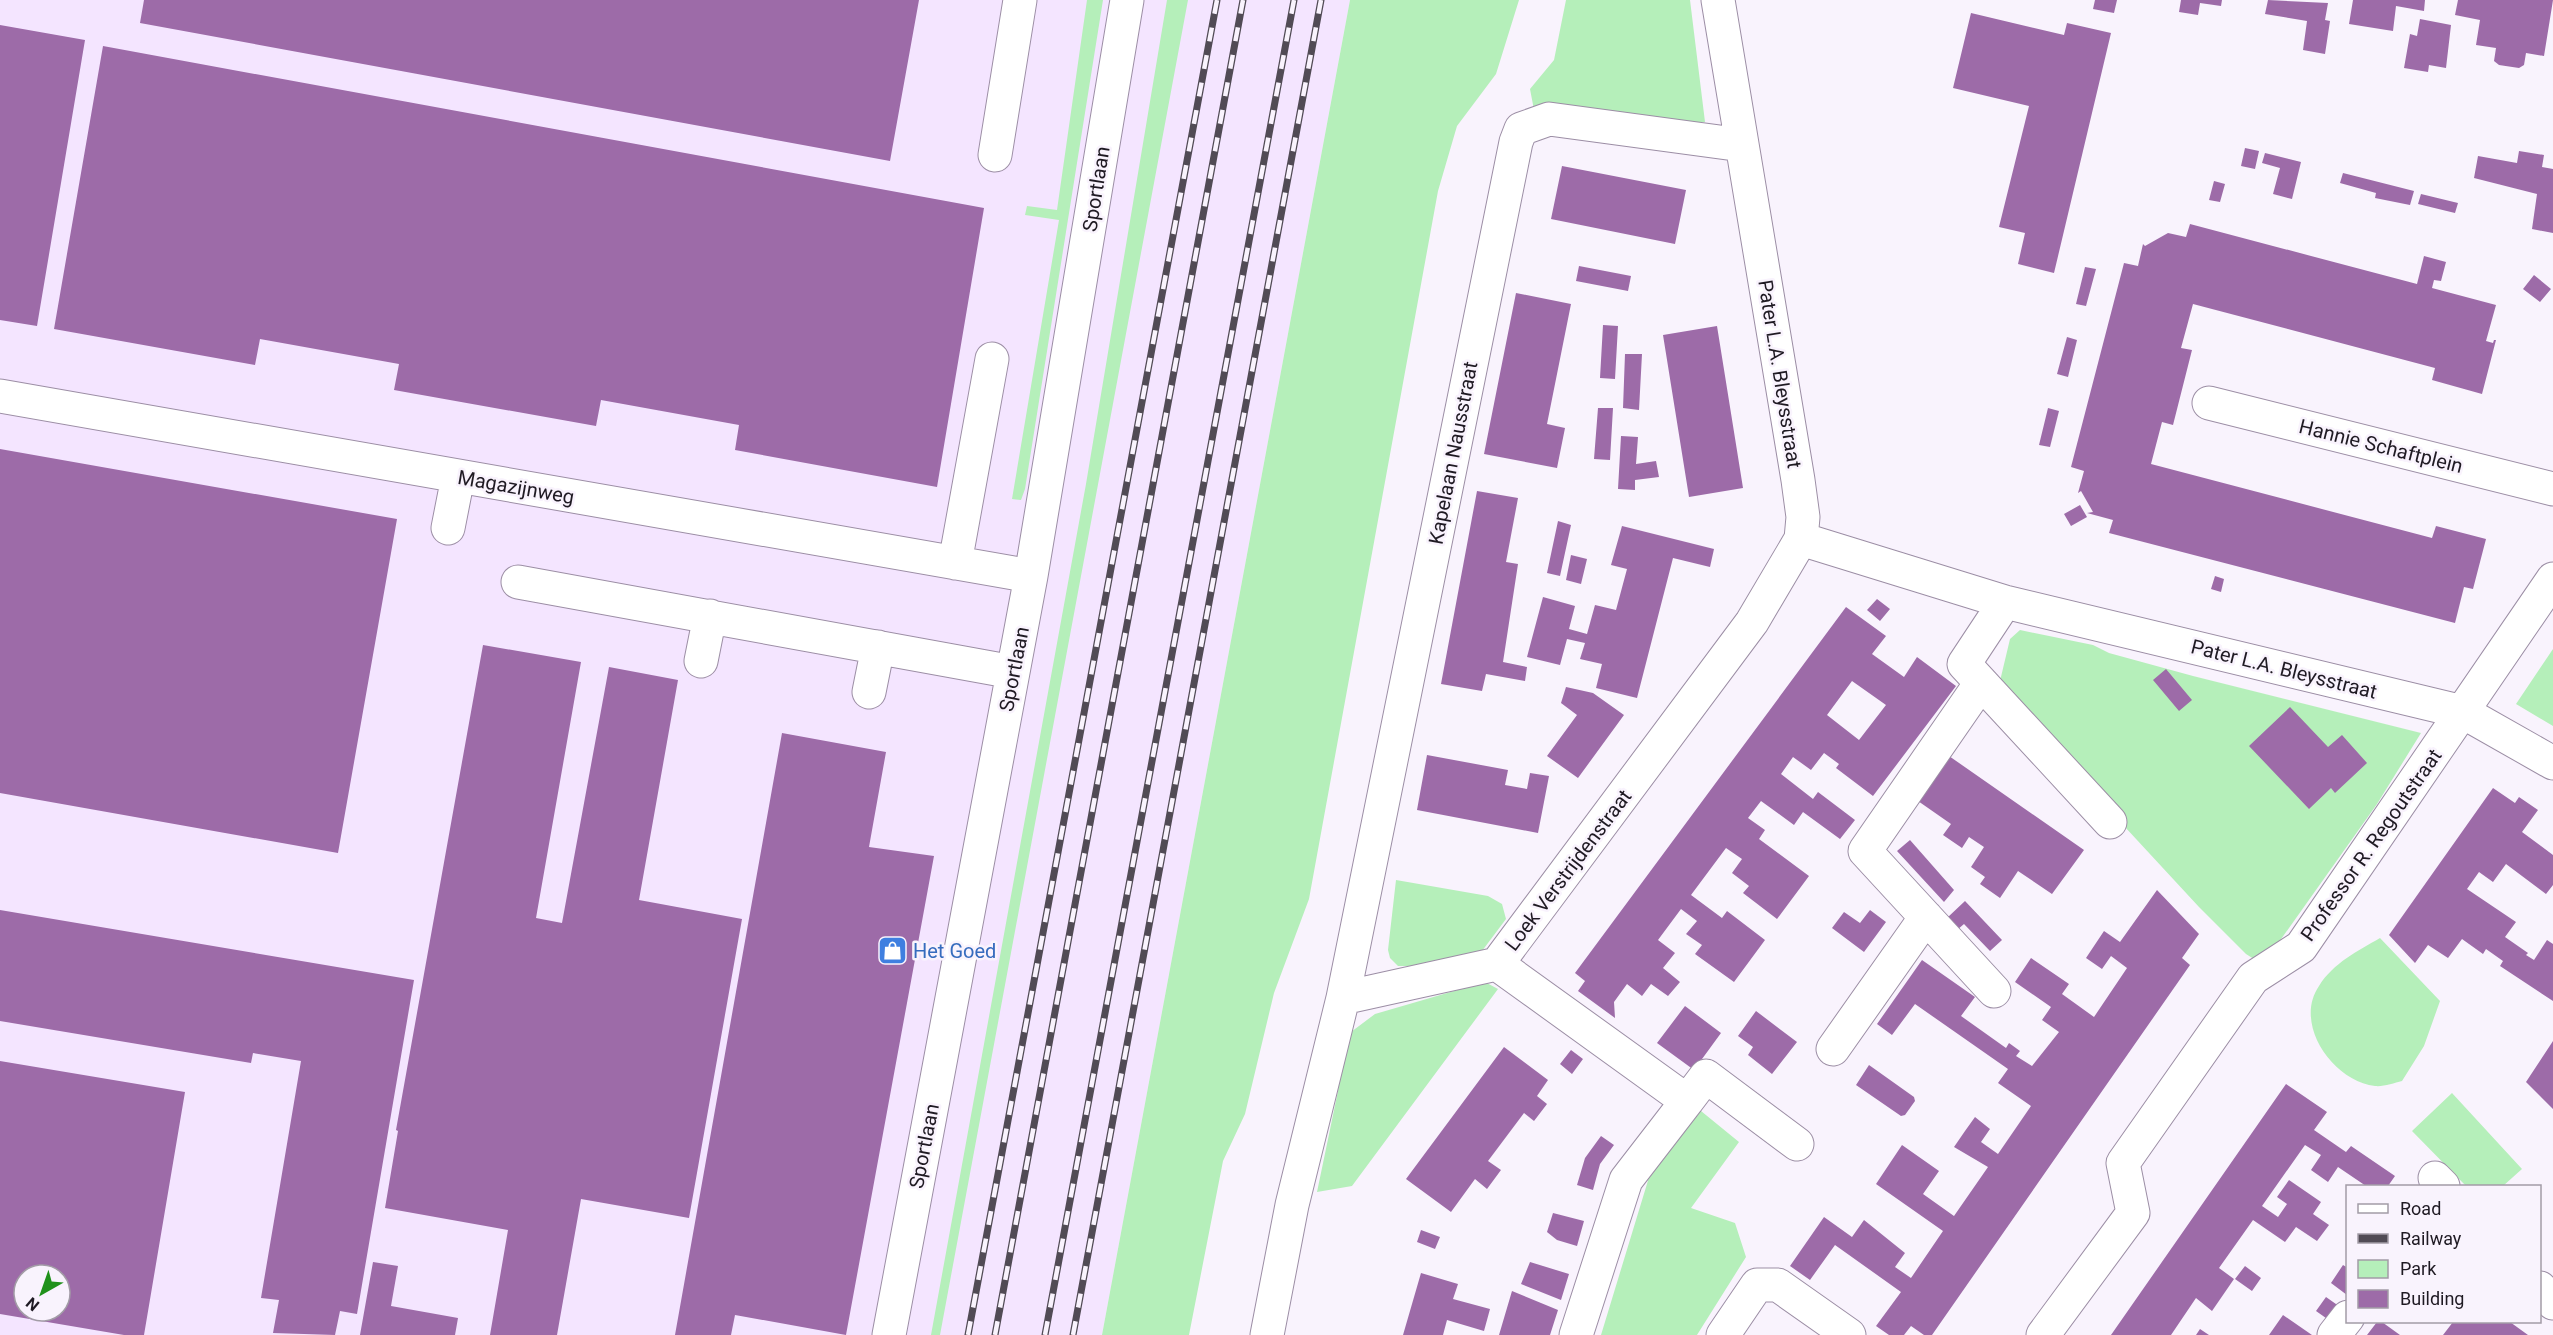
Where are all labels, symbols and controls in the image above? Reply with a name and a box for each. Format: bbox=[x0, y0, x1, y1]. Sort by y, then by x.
street label: Sportlaan bbox=[1077, 145, 1115, 233]
street label: Pater L.A. Bleysstraat bbox=[1753, 278, 1807, 470]
street label: Kapelaan Nausstraat bbox=[1423, 359, 1483, 547]
street label: Hannie Schaftplein bbox=[2297, 414, 2465, 478]
street label: Magazijnweg bbox=[456, 465, 576, 509]
street label: Sportlaan bbox=[994, 625, 1034, 713]
street label: Pater L.A. Bleysstraat bbox=[2189, 634, 2379, 704]
street label: Professor R. Regoutstraat bbox=[2296, 744, 2446, 946]
street label: Loek Verstrijdenstraat bbox=[1500, 785, 1636, 955]
shop icon: Het Goed bbox=[876, 935, 908, 967]
place label: Het Goed bbox=[913, 939, 996, 963]
street label: Sportlaan bbox=[904, 1102, 944, 1190]
legend bbox=[2346, 1185, 2541, 1323]
text: Road bbox=[2400, 1198, 2441, 1219]
text: Railway bbox=[2400, 1228, 2462, 1249]
text: Park bbox=[2400, 1258, 2437, 1279]
north arrow bbox=[12, 1263, 72, 1323]
text: Building bbox=[2400, 1288, 2464, 1309]
text: N bbox=[22, 1293, 43, 1315]

